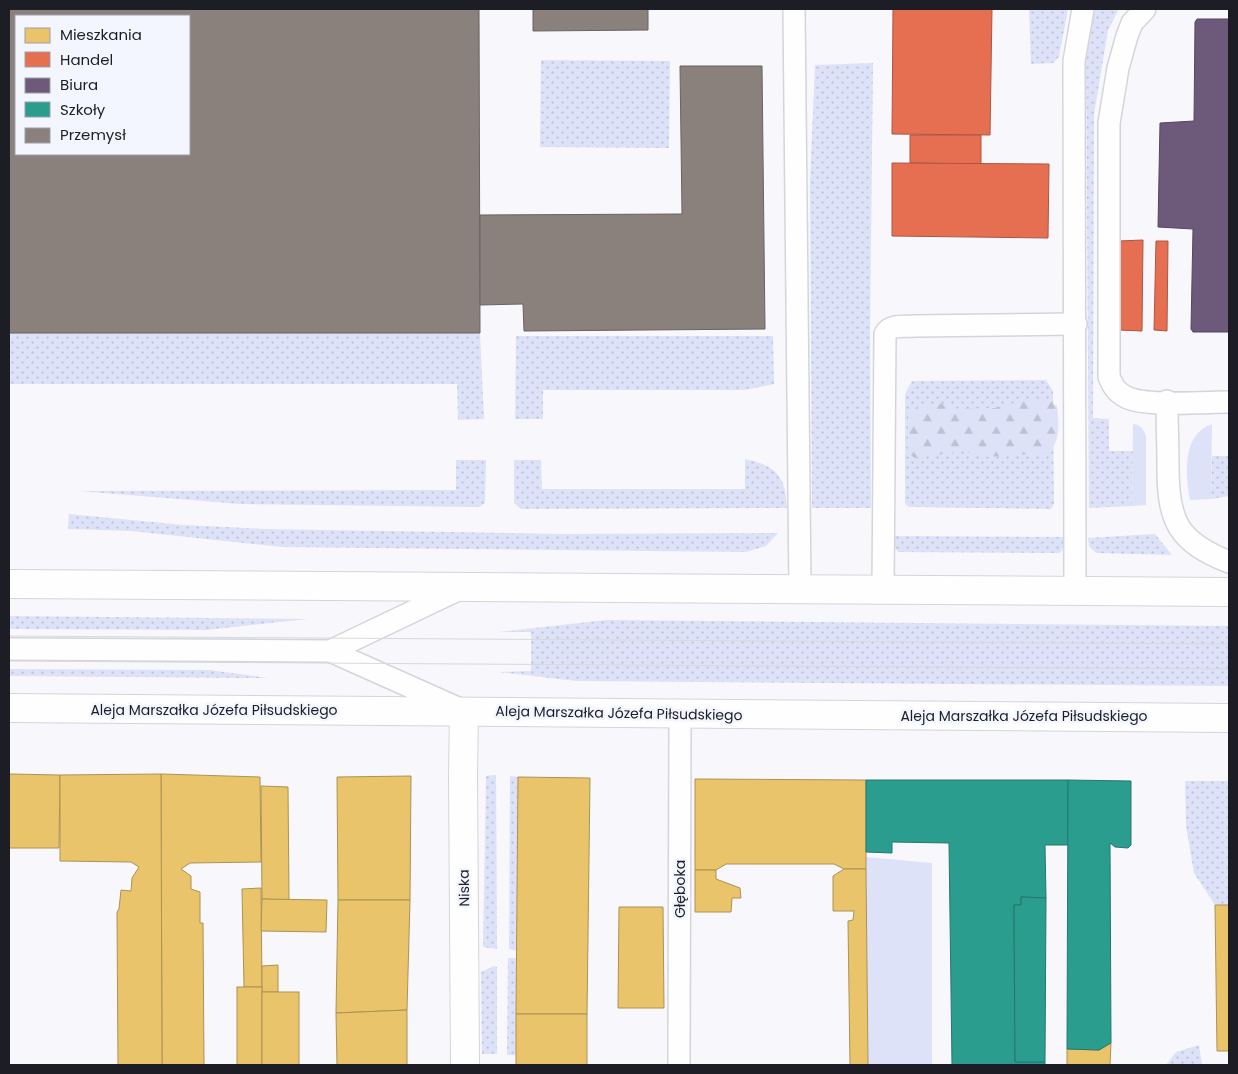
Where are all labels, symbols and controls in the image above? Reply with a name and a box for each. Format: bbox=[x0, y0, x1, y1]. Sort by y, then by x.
legend bbox=[15, 15, 190, 155]
text: Mieszkania bbox=[60, 24, 142, 45]
text: Handel bbox=[60, 49, 113, 70]
text: Biura bbox=[60, 74, 98, 95]
text: Szkoły bbox=[60, 99, 106, 120]
text: Przemysł bbox=[60, 124, 126, 145]
street label: Aleja Marszałka Józefa Piłsudskiego bbox=[90, 700, 338, 720]
street label: Aleja Marszałka Józefa Piłsudskiego bbox=[495, 701, 743, 725]
street label: Aleja Marszałka Józefa Piłsudskiego bbox=[900, 706, 1148, 726]
street label: Głęboka bbox=[670, 860, 690, 918]
street label: Niska bbox=[454, 869, 474, 907]

